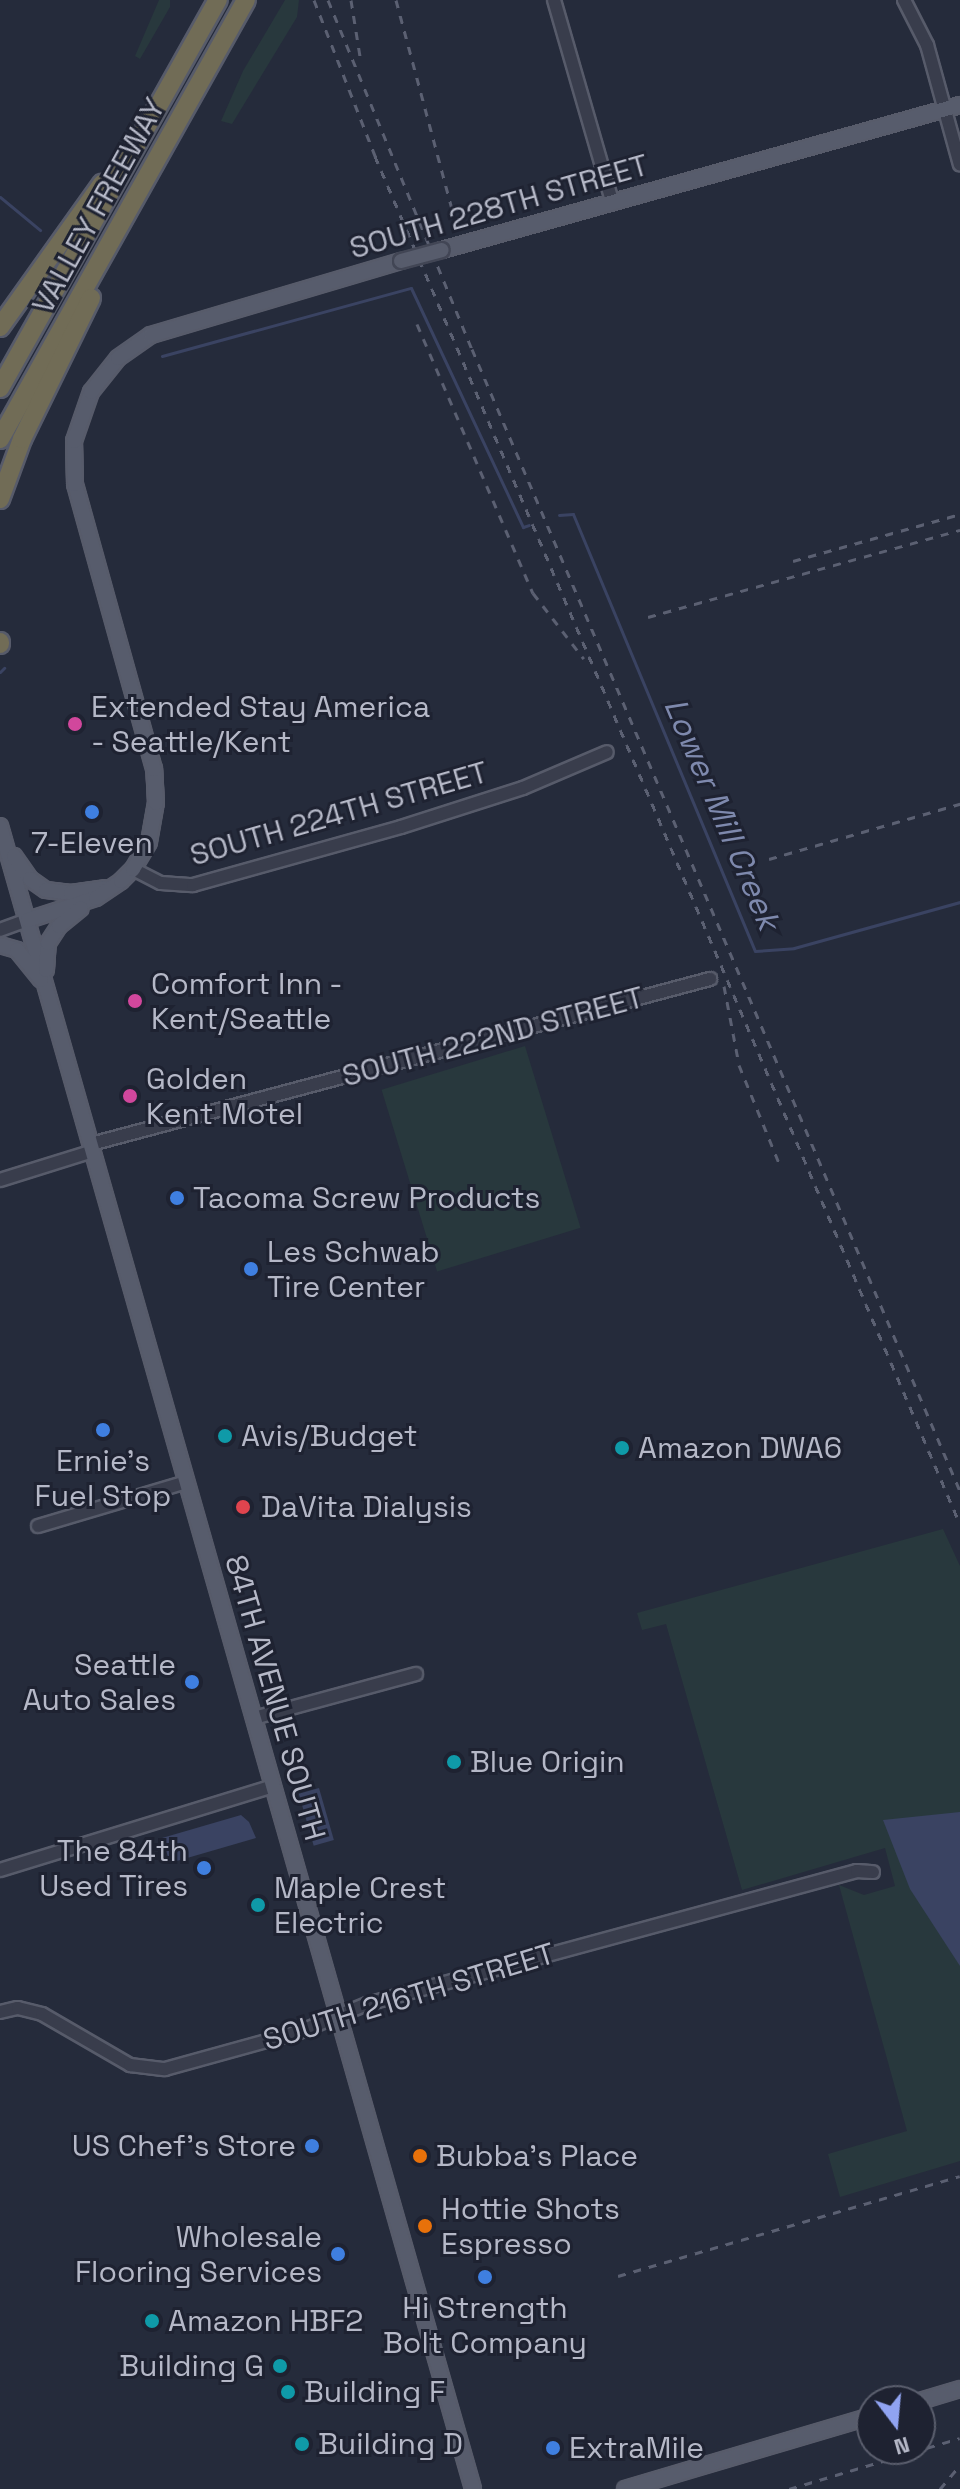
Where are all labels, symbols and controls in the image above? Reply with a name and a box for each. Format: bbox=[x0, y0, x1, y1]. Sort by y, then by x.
street label: VALLEY FREEWAY bbox=[25, 92, 173, 320]
street label: SOUTH 228TH STREET bbox=[346, 147, 652, 267]
place label: Extended Stay America - Seattle/Kent bbox=[91, 689, 431, 760]
water label: Lower Mill Creek bbox=[656, 692, 788, 936]
marker: Extended Stay America - Seattle/Kent bbox=[66, 715, 84, 733]
street label: SOUTH 224TH STREET bbox=[186, 754, 492, 874]
marker: 7-Eleven bbox=[83, 803, 101, 821]
place label: 7-Eleven bbox=[31, 825, 153, 861]
place label: Comfort Inn - Kent/Seattle bbox=[151, 966, 344, 1036]
street label: SOUTH 222ND STREET bbox=[338, 979, 648, 1095]
marker: Comfort Inn - Kent/Seattle bbox=[126, 992, 144, 1010]
place label: Golden Kent Motel bbox=[146, 1061, 303, 1132]
marker: Golden Kent Motel bbox=[121, 1087, 139, 1105]
place label: Tacoma Screw Products bbox=[193, 1180, 540, 1216]
marker: Tacoma Screw Products bbox=[168, 1189, 186, 1207]
place label: Les Schwab Tire Center bbox=[267, 1234, 439, 1304]
marker: Les Schwab Tire Center bbox=[242, 1260, 260, 1278]
place label: Avis/Budget bbox=[241, 1418, 417, 1454]
marker: Ernie's Fuel Stop bbox=[94, 1421, 112, 1439]
marker: Avis/Budget bbox=[216, 1427, 234, 1445]
place label: Amazon DWA6 bbox=[638, 1430, 842, 1466]
marker: Amazon DWA6 bbox=[613, 1439, 631, 1457]
place label: Ernie's Fuel Stop bbox=[35, 1443, 171, 1514]
place label: DaVita Dialysis bbox=[261, 1489, 472, 1525]
marker: DaVita Dialysis bbox=[232, 1496, 254, 1518]
street label: 84TH AVENUE SOUTH bbox=[217, 1551, 333, 1845]
place label: Seattle Auto Sales bbox=[23, 1647, 176, 1718]
marker: Seattle Auto Sales bbox=[183, 1673, 201, 1691]
place label: Blue Origin bbox=[470, 1744, 625, 1780]
marker: Blue Origin bbox=[445, 1753, 463, 1771]
place label: The 84th Used Tires bbox=[38, 1833, 188, 1904]
marker: The 84th Used Tires bbox=[195, 1859, 213, 1877]
place label: Maple Crest Electric bbox=[274, 1870, 446, 1940]
marker: Maple Crest Electric bbox=[249, 1896, 267, 1914]
street label: SOUTH 216TH STREET bbox=[259, 1935, 559, 2059]
place label: US Chef's Store bbox=[72, 2128, 296, 2164]
marker: US Chef's Store bbox=[303, 2137, 321, 2155]
place label: Bubba's Place bbox=[436, 2138, 638, 2174]
marker: Bubba's Place bbox=[411, 2147, 429, 2165]
place label: Hottie Shots Espresso bbox=[441, 2191, 620, 2262]
marker: Hottie Shots Espresso bbox=[416, 2217, 434, 2235]
place label: Wholesale Flooring Services bbox=[75, 2219, 322, 2290]
marker: Wholesale Flooring Services bbox=[329, 2245, 347, 2263]
marker: Hi Strength Bolt Company bbox=[476, 2268, 494, 2286]
place label: Hi Strength Bolt Company bbox=[383, 2290, 587, 2360]
place label: Amazon HBF2 bbox=[168, 2303, 363, 2339]
marker: Amazon HBF2 bbox=[143, 2312, 161, 2330]
place label: Building G bbox=[119, 2348, 264, 2384]
marker: Building G bbox=[271, 2357, 289, 2375]
place label: Building F bbox=[304, 2374, 445, 2410]
marker: Building F bbox=[279, 2383, 297, 2401]
north arrow bbox=[856, 2385, 936, 2465]
place label: Building D bbox=[318, 2426, 463, 2462]
place label: ExtraMile bbox=[569, 2430, 704, 2466]
text: N bbox=[891, 2431, 913, 2462]
marker: Building D bbox=[293, 2435, 311, 2453]
marker: ExtraMile bbox=[544, 2439, 562, 2457]

